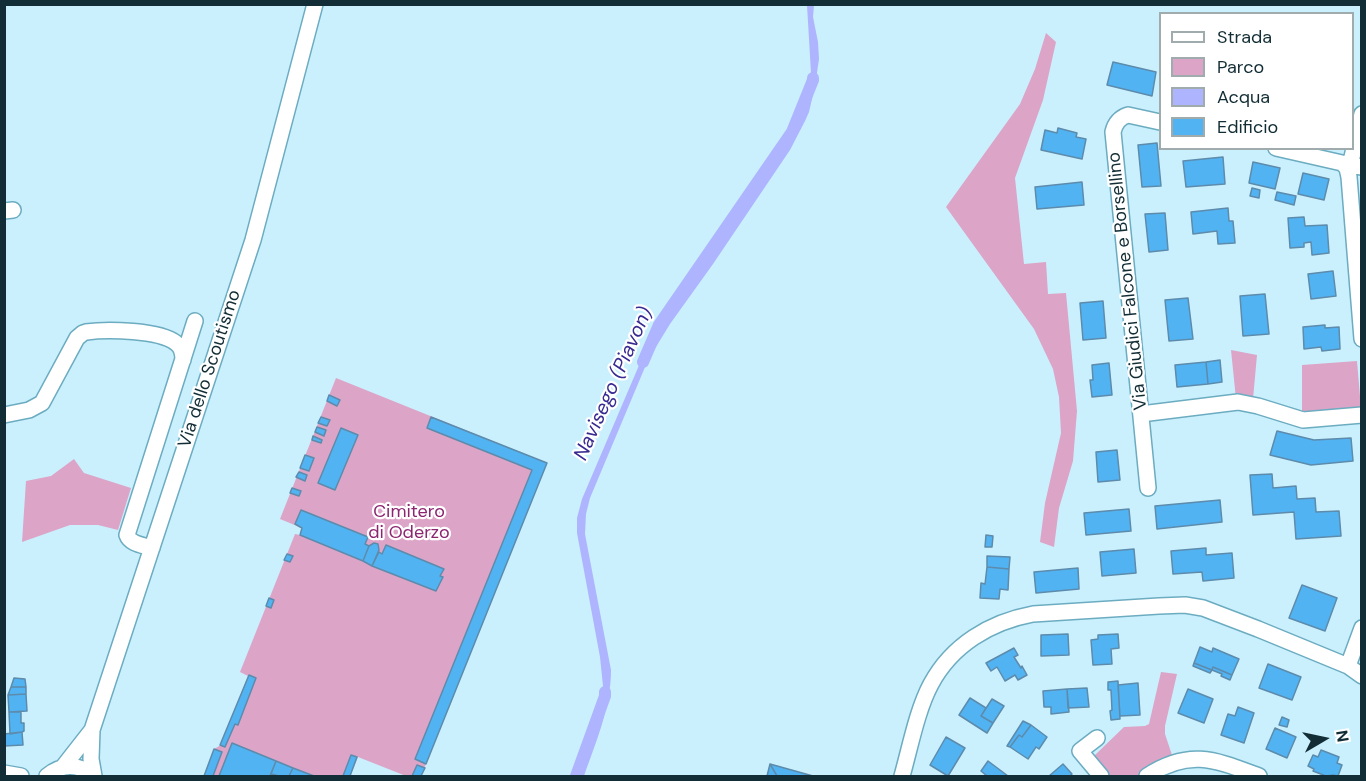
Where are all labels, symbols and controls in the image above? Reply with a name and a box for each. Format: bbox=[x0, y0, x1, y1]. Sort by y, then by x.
legend bbox=[1159, 12, 1354, 150]
text: Strada bbox=[1217, 25, 1272, 49]
text: Parco bbox=[1217, 55, 1264, 79]
text: Acqua bbox=[1217, 85, 1270, 109]
text: Edificio bbox=[1217, 115, 1278, 139]
street label: Via Giudici Falcone e Borsellino bbox=[1104, 151, 1152, 411]
street label: Via dello Scoutismo bbox=[174, 287, 246, 451]
water label: Navisego (Piavon) bbox=[569, 304, 659, 464]
park label: Cimitero di Oderzo bbox=[368, 501, 450, 544]
north arrow bbox=[1294, 709, 1354, 769]
text: N bbox=[1331, 729, 1354, 744]

